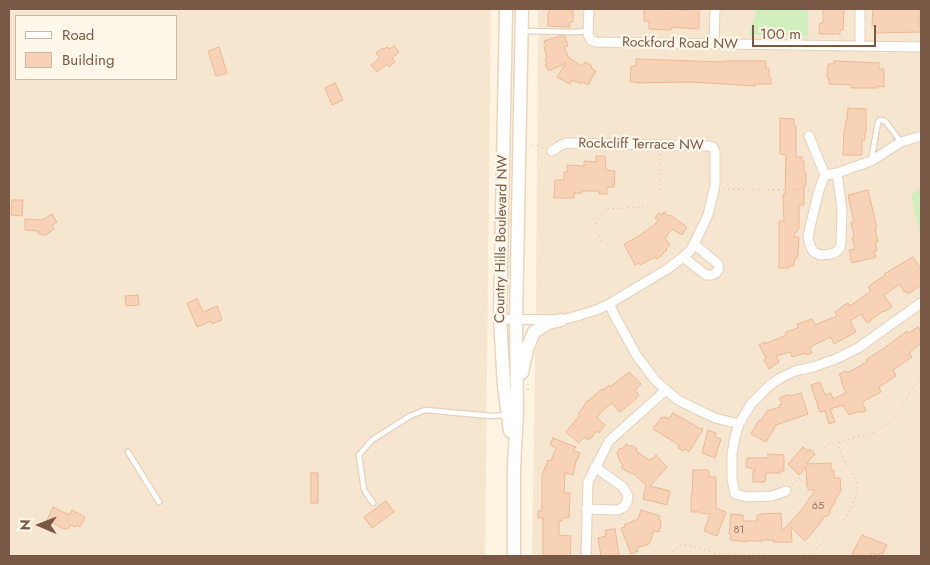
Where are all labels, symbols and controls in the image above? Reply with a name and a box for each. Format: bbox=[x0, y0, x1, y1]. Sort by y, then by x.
legend bbox=[15, 15, 178, 80]
scale bar bbox=[755, 15, 879, 47]
text: 100 m bbox=[760, 23, 801, 45]
text: Road bbox=[62, 24, 94, 46]
street label: Rockford Road NW bbox=[622, 35, 738, 53]
text: Building bbox=[62, 49, 114, 71]
street label: Rockcliff Terrace NW bbox=[578, 136, 704, 154]
street label: Country Hills Boulevard NW bbox=[492, 155, 512, 323]
house number: 65 bbox=[812, 499, 824, 513]
north arrow bbox=[15, 500, 65, 550]
text: N bbox=[15, 519, 35, 530]
house number: 81 bbox=[734, 523, 744, 537]

